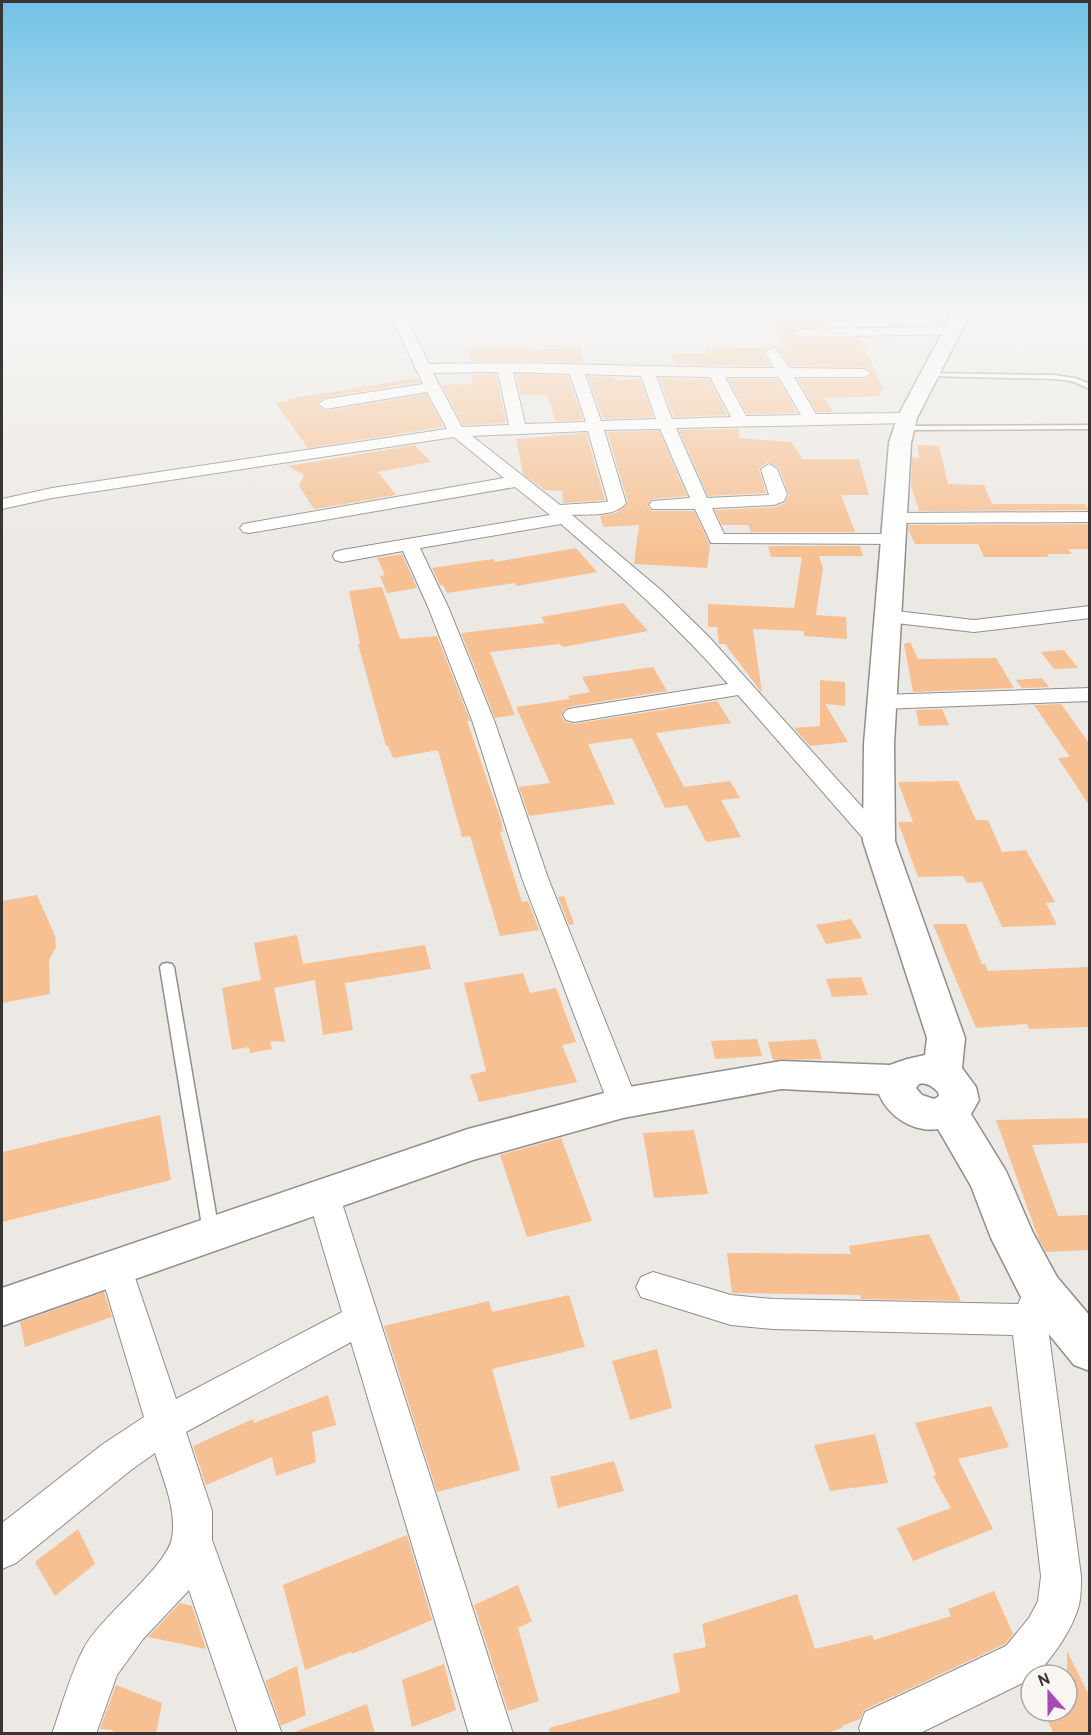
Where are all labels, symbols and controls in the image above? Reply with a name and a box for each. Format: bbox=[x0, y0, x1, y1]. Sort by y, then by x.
north arrow bbox=[1019, 1663, 1079, 1723]
text: N bbox=[1035, 1669, 1053, 1692]

